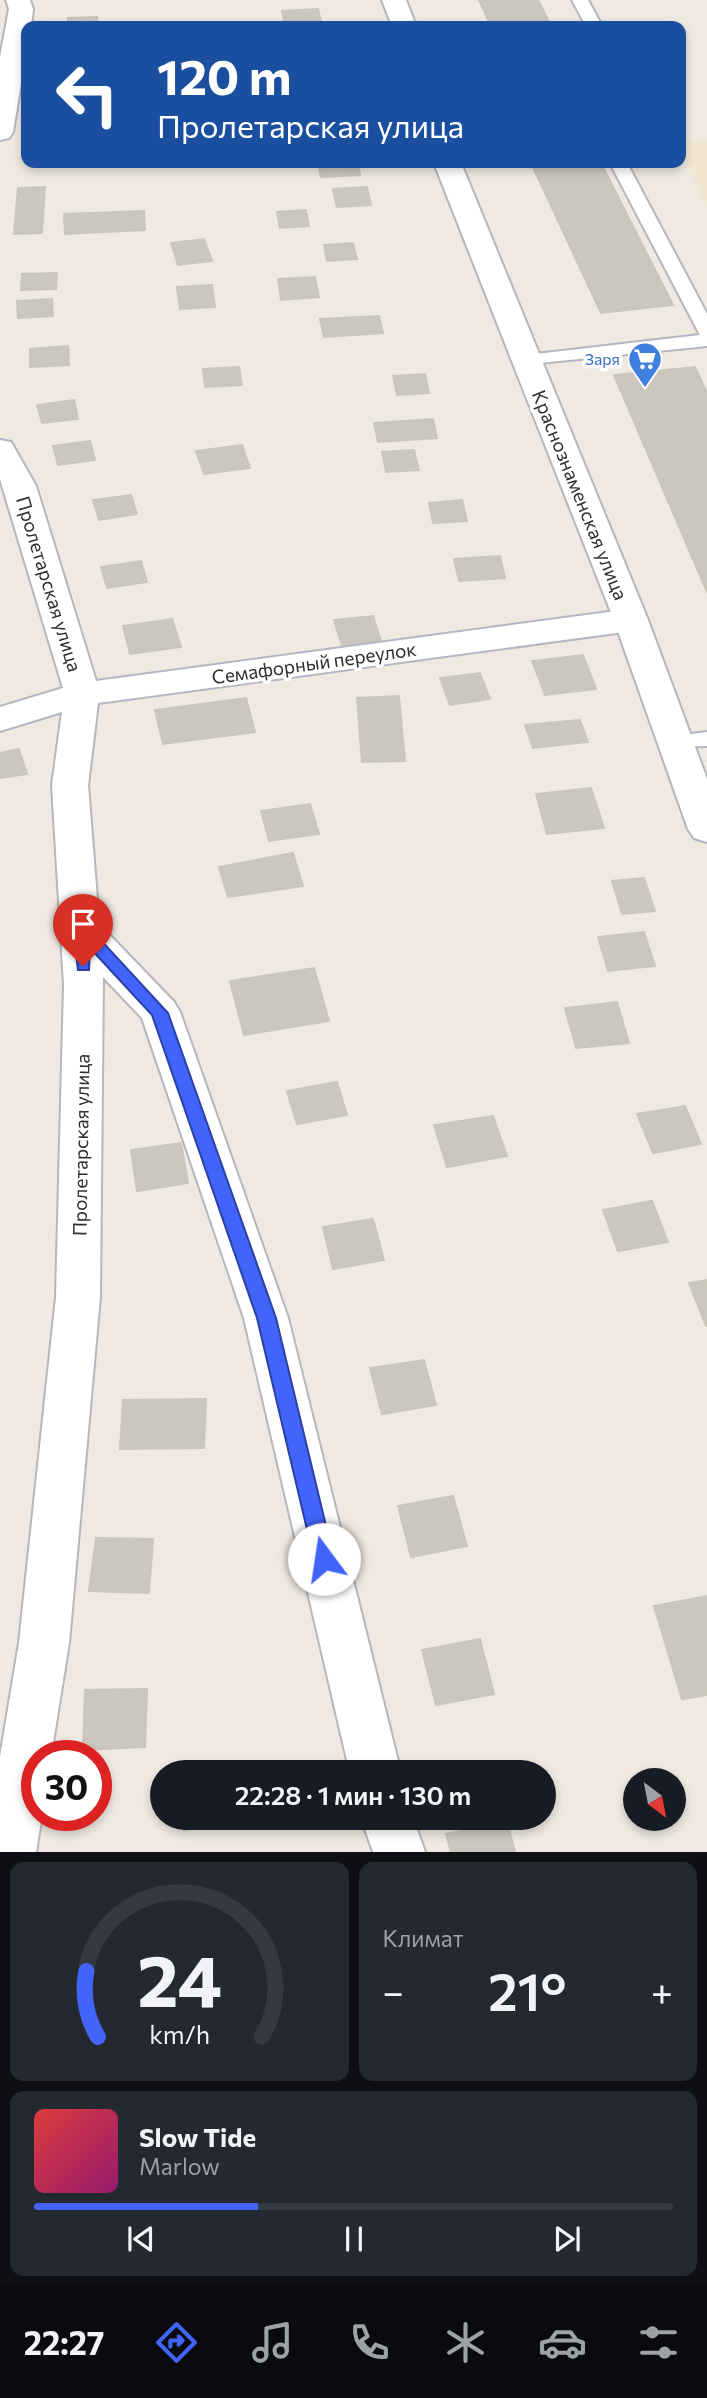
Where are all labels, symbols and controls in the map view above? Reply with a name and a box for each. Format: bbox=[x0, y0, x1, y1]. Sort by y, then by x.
text: 120 m bbox=[157, 45, 291, 105]
icon: left bbox=[42, 49, 133, 140]
text: Пролетарская улица bbox=[157, 105, 464, 145]
supermarket icon: Заря bbox=[626, 340, 664, 389]
place label: Заря bbox=[585, 349, 620, 368]
street label: Краснознаменская улица bbox=[528, 386, 633, 603]
street label: Пролетарская улица bbox=[12, 493, 87, 674]
street label: Семафорный переулок bbox=[210, 637, 418, 688]
pin bbox=[53, 894, 113, 966]
icon: arrive bbox=[64, 905, 102, 943]
street label: Пролетарская улица bbox=[67, 1054, 94, 1236]
position arrow bbox=[287, 1522, 361, 1596]
speed limit sign: 30 bbox=[21, 1740, 112, 1831]
north arrow bbox=[623, 1768, 686, 1830]
map controls bbox=[623, 1768, 686, 1831]
text: 22:28 · 1 мин · 130 m bbox=[235, 1779, 471, 1810]
text: Климат bbox=[383, 1924, 464, 1952]
text: 24 bbox=[137, 1934, 222, 2023]
text: 21° bbox=[488, 1958, 567, 2022]
text: − bbox=[383, 1967, 404, 2014]
text: + bbox=[651, 1967, 673, 2014]
text: km/h bbox=[149, 2019, 210, 2049]
text: Slow Tide bbox=[139, 2121, 256, 2152]
text: Marlow bbox=[139, 2152, 220, 2180]
icon: previous bbox=[122, 2220, 160, 2258]
icon: pause bbox=[335, 2220, 373, 2258]
icon: next bbox=[548, 2220, 586, 2258]
icon: directions bbox=[152, 2318, 201, 2367]
icon: music bbox=[248, 2318, 297, 2367]
icon: phone bbox=[345, 2318, 394, 2367]
icon: climate bbox=[441, 2318, 490, 2367]
icon: car bbox=[538, 2318, 587, 2367]
icon: filters bbox=[634, 2318, 683, 2367]
text: 22:27 bbox=[24, 2322, 104, 2362]

